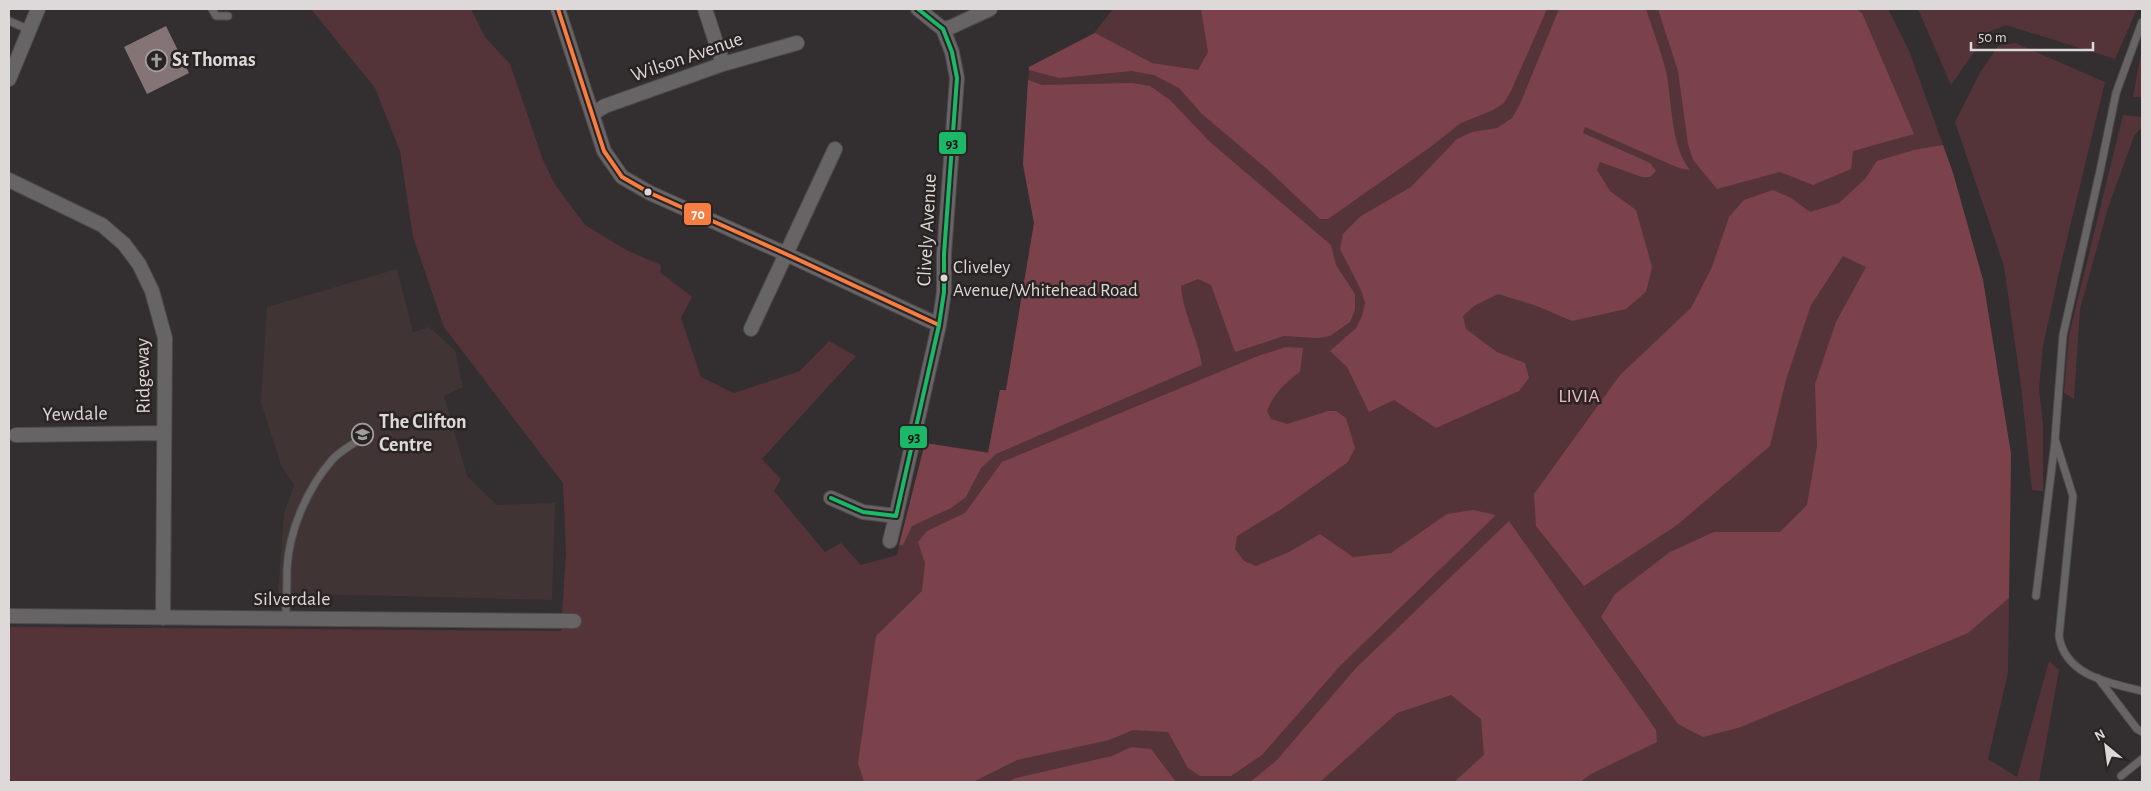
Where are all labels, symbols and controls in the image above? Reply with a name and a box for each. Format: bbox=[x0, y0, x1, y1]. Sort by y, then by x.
scale bar bbox=[1971, 20, 2094, 52]
street label: Wilson Avenue bbox=[629, 29, 745, 85]
text: 50 m bbox=[1978, 30, 2007, 45]
church icon: St Thomas bbox=[144, 48, 168, 72]
place label: St Thomas bbox=[172, 50, 256, 70]
line badge: 93 bbox=[938, 131, 967, 155]
text: 93 bbox=[946, 137, 958, 151]
street label: Clively Avenue bbox=[914, 173, 940, 287]
unlabelled marker bbox=[643, 187, 653, 197]
line badge: 70 bbox=[683, 202, 712, 226]
text: 70 bbox=[691, 208, 705, 222]
place label: Cliveley Avenue/Whitehead Road bbox=[953, 258, 1138, 300]
marker: Cliveley Avenue/Whitehead Road bbox=[939, 273, 949, 283]
street label: Ridgeway bbox=[132, 337, 154, 414]
park label: LIVIA bbox=[1558, 386, 1600, 406]
street label: Yewdale bbox=[42, 403, 108, 425]
place label: The Clifton Centre bbox=[379, 412, 467, 455]
school or university icon: The Clifton Centre bbox=[351, 422, 375, 446]
line badge: 93 bbox=[899, 425, 928, 449]
text: 93 bbox=[908, 431, 920, 445]
street label: Silverdale bbox=[254, 589, 330, 609]
north arrow bbox=[2081, 721, 2131, 771]
text: N bbox=[2093, 727, 2108, 744]

